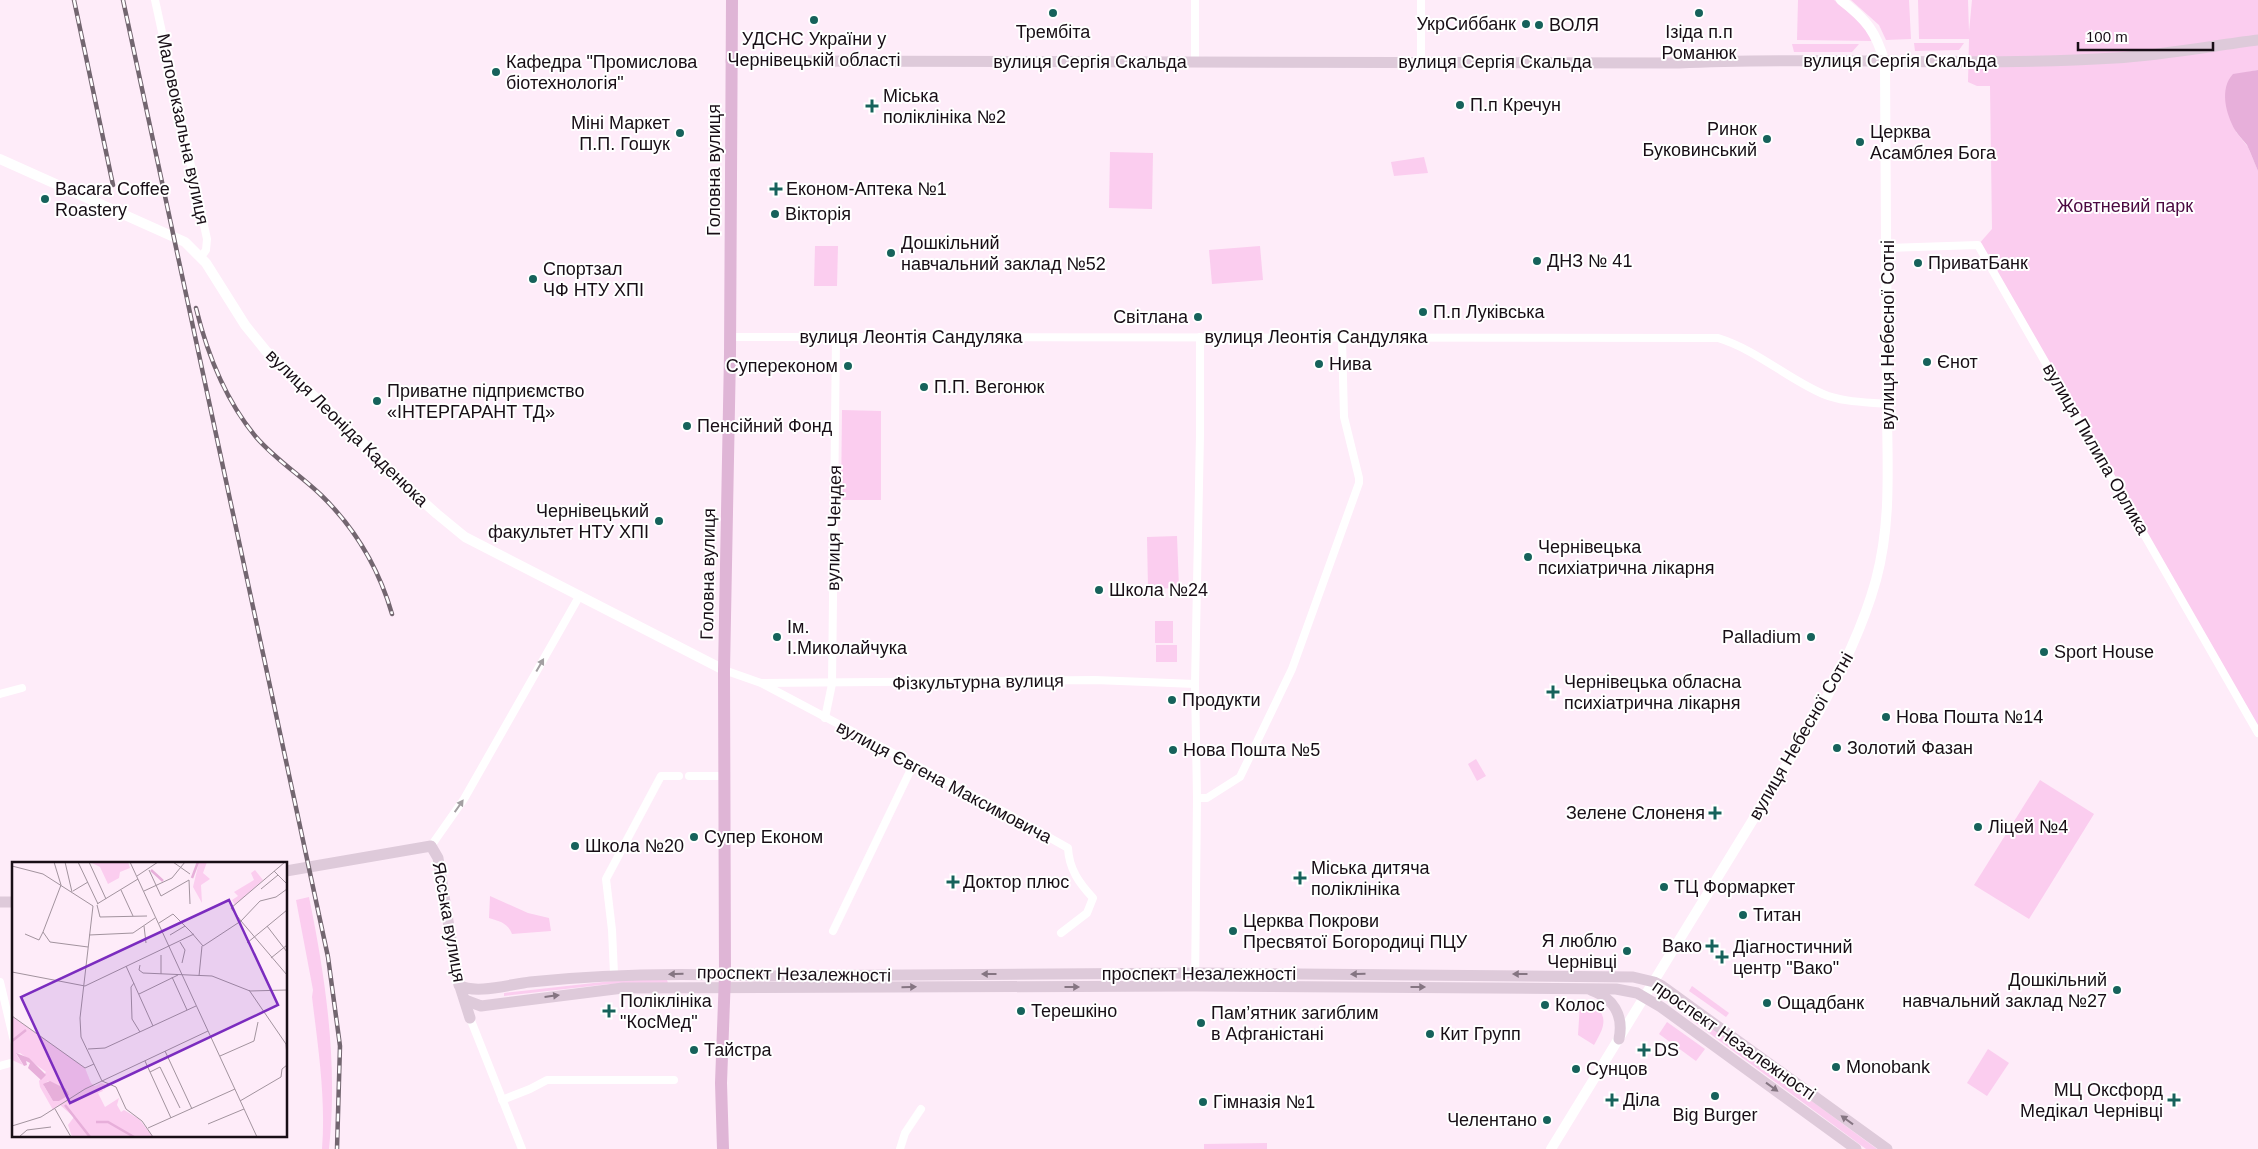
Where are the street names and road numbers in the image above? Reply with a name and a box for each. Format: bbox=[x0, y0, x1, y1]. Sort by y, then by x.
street label: Маловокзальна вулиця bbox=[153, 32, 213, 226]
street label: вулиця Сергія Скальда bbox=[1803, 51, 1998, 71]
street label: вулиця Сергія Скальда bbox=[993, 52, 1188, 72]
street label: вулиця Сергія Скальда bbox=[1398, 52, 1593, 72]
street label: Головна вулиця bbox=[704, 104, 724, 236]
street label: вулиця Небесної Сотні bbox=[1878, 240, 1898, 430]
street label: вулиця Леонтія Сандуляка bbox=[800, 327, 1023, 347]
street label: вулиця Леонтія Сандуляка bbox=[1205, 327, 1428, 347]
street label: вулиця Леоніда Каденюка bbox=[262, 345, 433, 511]
street label: вулиця Пилипа Орлика bbox=[2039, 360, 2154, 539]
street label: вулиця Чендея bbox=[823, 465, 845, 591]
street label: Головна вулиця bbox=[697, 508, 719, 640]
street label: вулиця Небесної Сотні bbox=[1745, 649, 1857, 823]
street label: Фізкультурна вулиця bbox=[892, 671, 1064, 693]
street label: вулиця Євгена Максимовича bbox=[833, 717, 1056, 848]
street label: Ясська вулиця bbox=[429, 860, 469, 984]
street label: проспект Незалежності bbox=[697, 962, 891, 986]
street label: проспект Незалежності bbox=[1102, 964, 1296, 984]
street label: проспект Незалежності bbox=[1649, 976, 1819, 1104]

